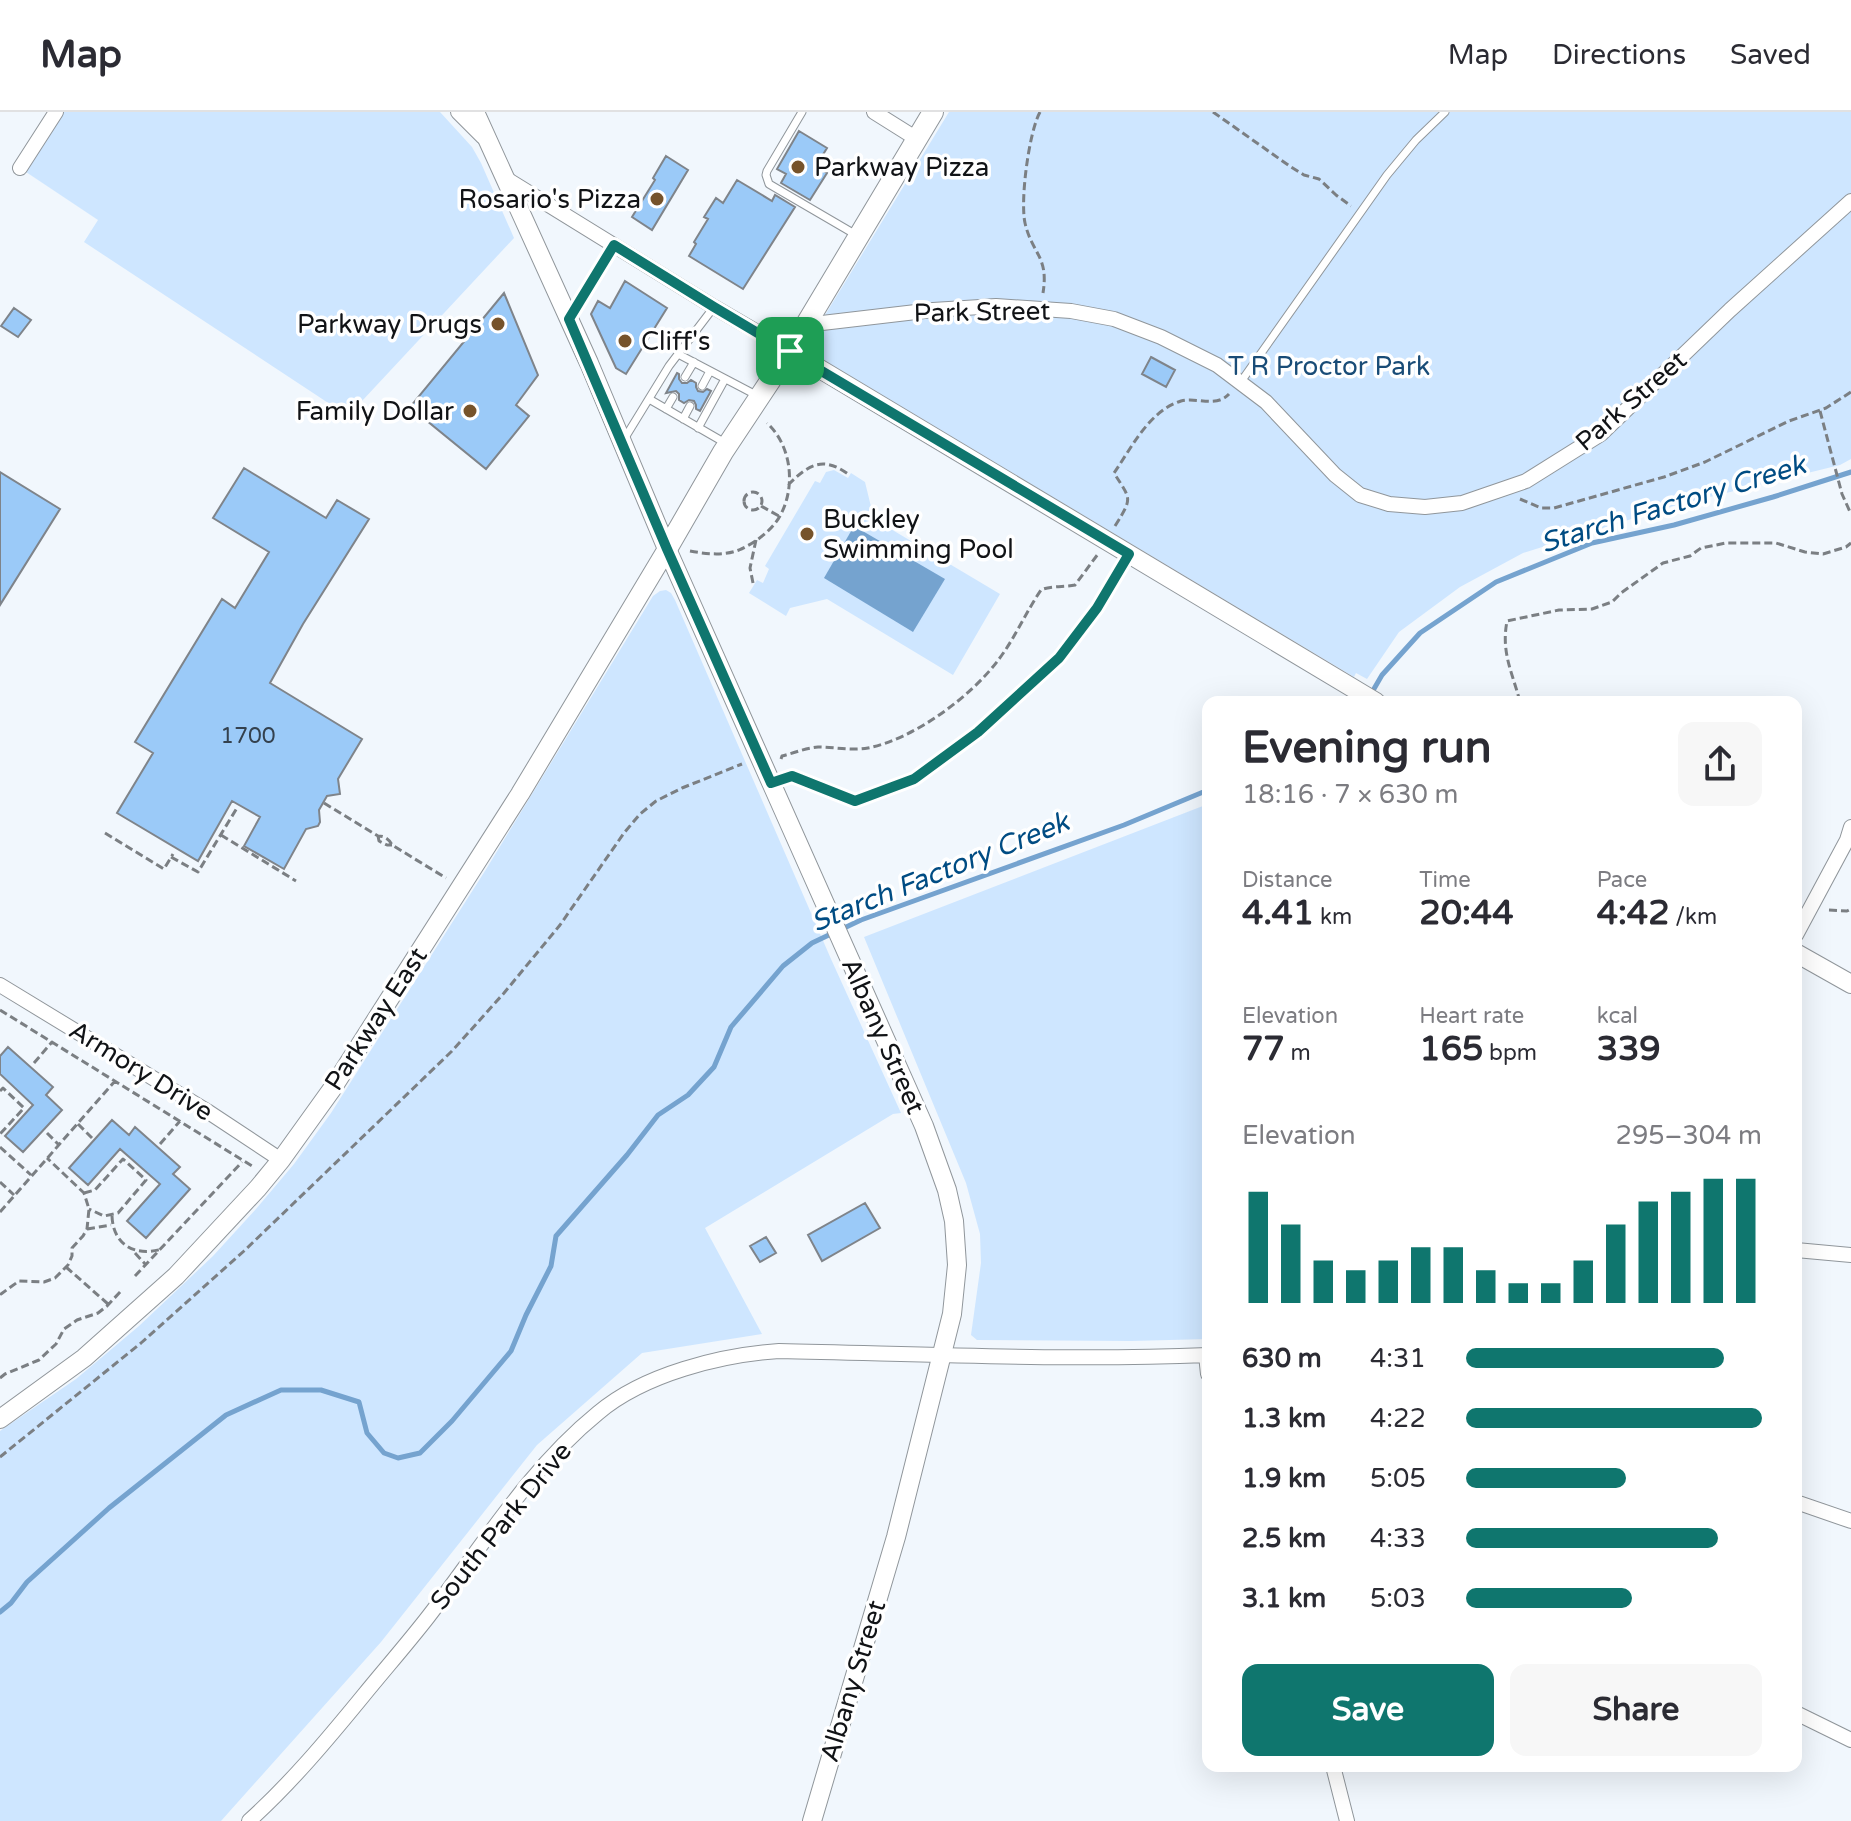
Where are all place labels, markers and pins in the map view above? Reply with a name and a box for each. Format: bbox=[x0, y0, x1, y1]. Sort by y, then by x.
place label: Parkway Pizza bbox=[814, 152, 989, 183]
marker: Parkway Pizza bbox=[789, 158, 807, 176]
place label: Rosario's Pizza bbox=[458, 184, 641, 215]
marker: Rosario's Pizza bbox=[648, 190, 666, 208]
place label: Parkway Drugs bbox=[297, 309, 482, 340]
marker: Parkway Drugs bbox=[489, 315, 507, 333]
pin bbox=[756, 317, 824, 385]
place label: Cliff's bbox=[641, 326, 710, 357]
marker: Cliff's bbox=[616, 332, 634, 350]
place label: Family Dollar bbox=[296, 396, 454, 427]
marker: Family Dollar bbox=[461, 402, 479, 420]
place label: Buckley Swimming Pool bbox=[823, 504, 1014, 565]
marker: Buckley Swimming Pool bbox=[798, 525, 816, 543]

